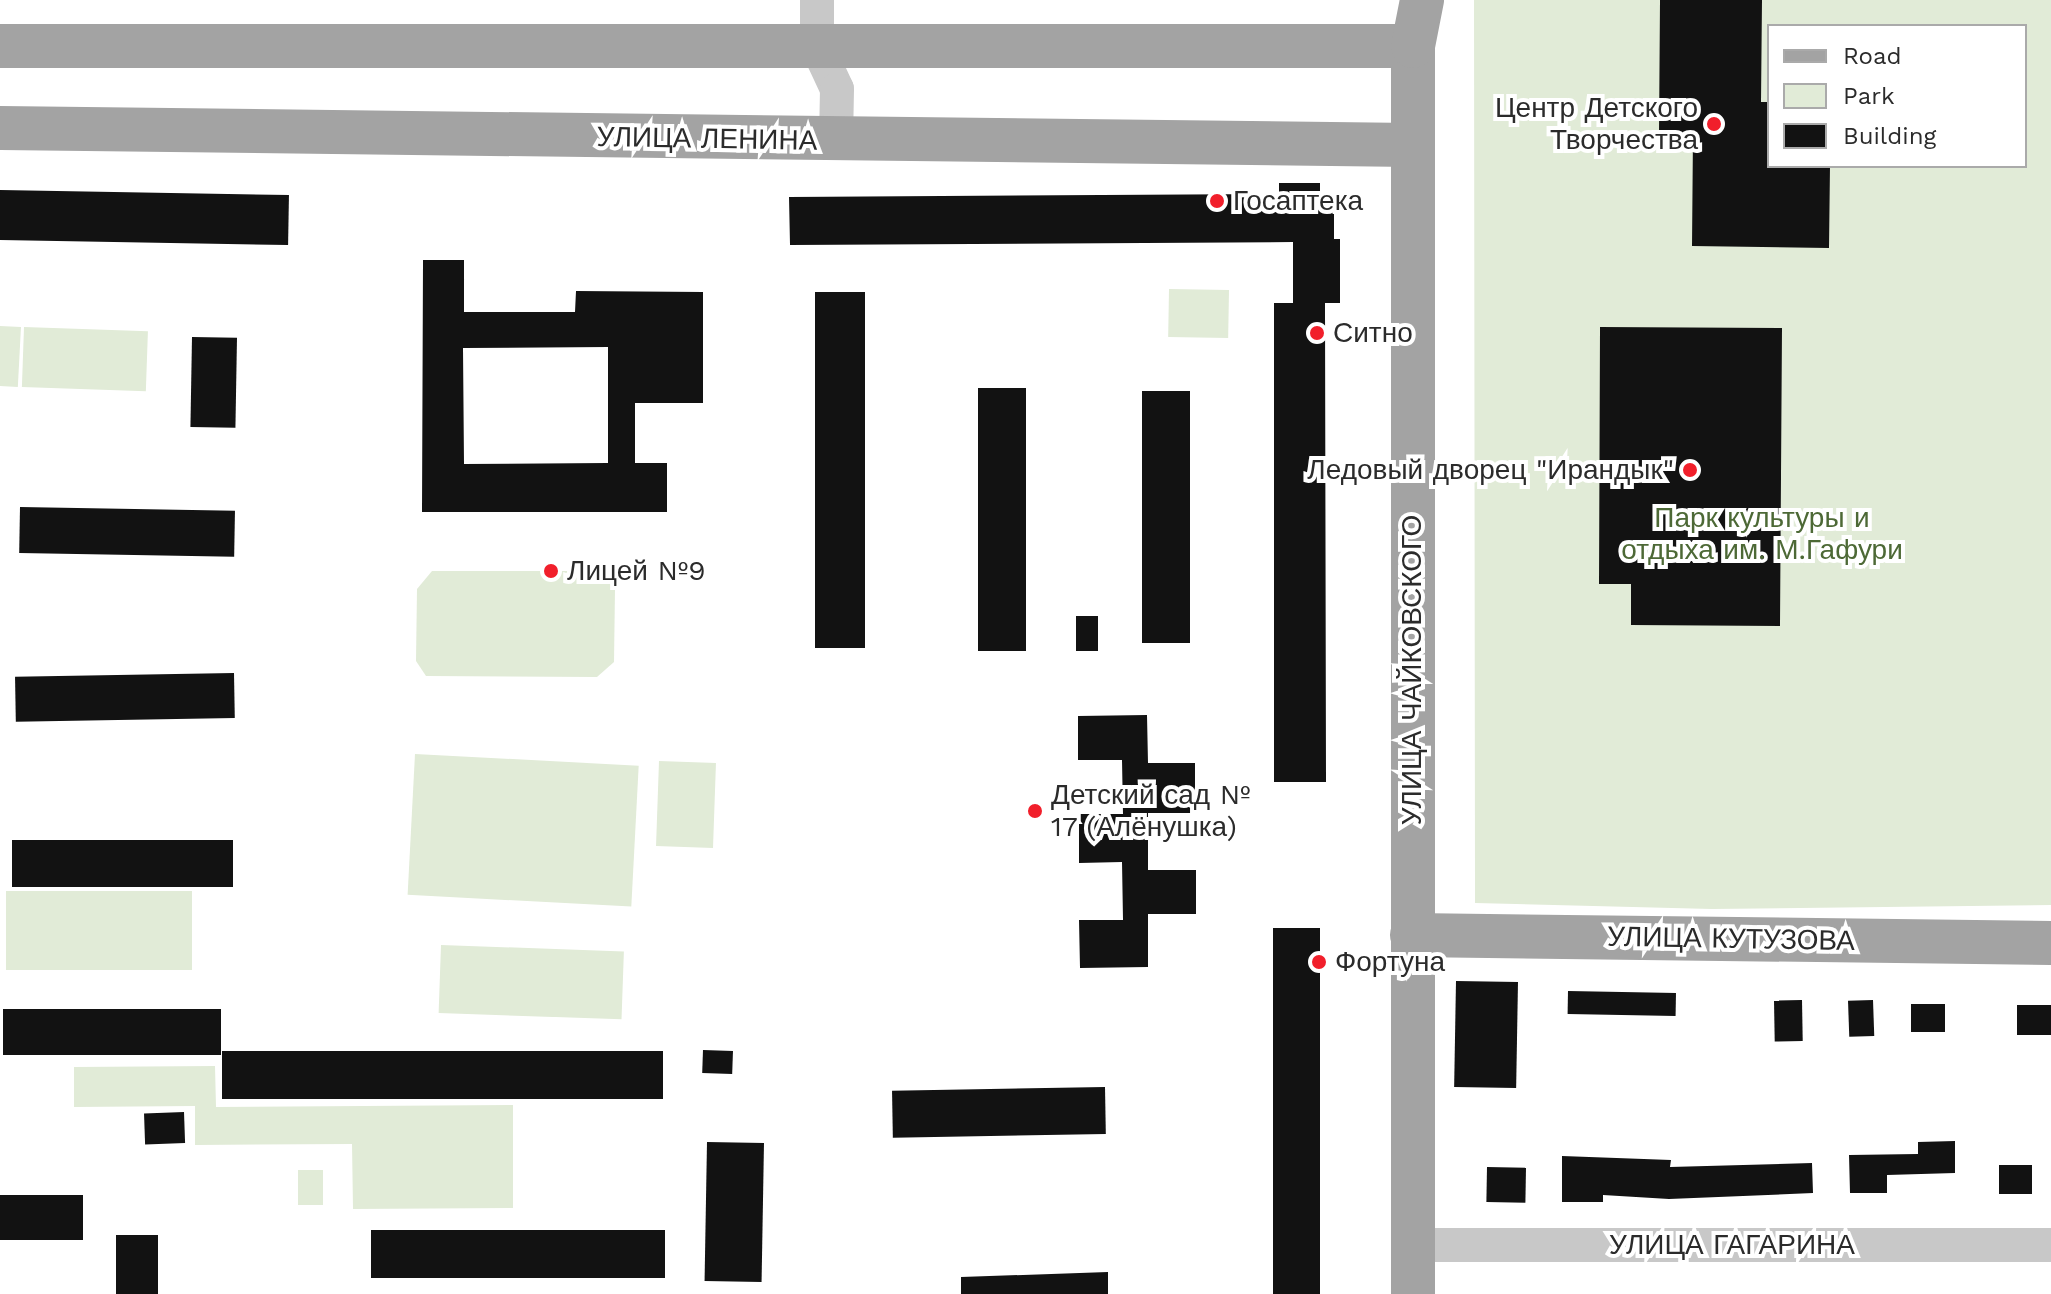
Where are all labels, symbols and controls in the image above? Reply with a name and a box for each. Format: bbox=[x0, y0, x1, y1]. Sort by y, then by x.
legend bbox=[1767, 24, 2027, 168]
text: Road bbox=[1843, 42, 1902, 70]
text: Park bbox=[1843, 82, 1895, 110]
place label: Центр Детского Творчества bbox=[1495, 91, 1698, 157]
marker: Центр Детского Творчества bbox=[1705, 115, 1723, 133]
street label: УЛИЦА ЛЕНИНА bbox=[596, 120, 818, 158]
text: Building bbox=[1843, 122, 1936, 150]
place label: Госаптека bbox=[1233, 184, 1363, 218]
marker: Госаптека bbox=[1208, 192, 1226, 210]
place label: Ситно bbox=[1333, 316, 1413, 350]
marker: Ситно bbox=[1308, 324, 1326, 342]
place label: Ледовый дворец "Ирандык" bbox=[1307, 453, 1674, 487]
marker: Ледовый дворец "Ирандык" bbox=[1681, 461, 1699, 479]
park label: Парк культуры и отдыха им. М.Гафури bbox=[1621, 501, 1903, 567]
street label: УЛИЦА ЧАЙКОВСКОГО bbox=[1395, 515, 1429, 825]
place label: Лицей №9 bbox=[567, 554, 705, 588]
marker: Лицей №9 bbox=[542, 562, 560, 580]
place label: Детский сад № 17 (Алёнушка) bbox=[1051, 778, 1250, 844]
marker: Детский сад № 17 (Алёнушка) bbox=[1026, 802, 1044, 820]
street label: УЛИЦА КУТУЗОВА bbox=[1607, 920, 1855, 958]
place label: Фортуна bbox=[1335, 945, 1445, 979]
marker: Фортуна bbox=[1310, 953, 1328, 971]
street label: УЛИЦА ГАГАРИНА bbox=[1609, 1228, 1855, 1262]

